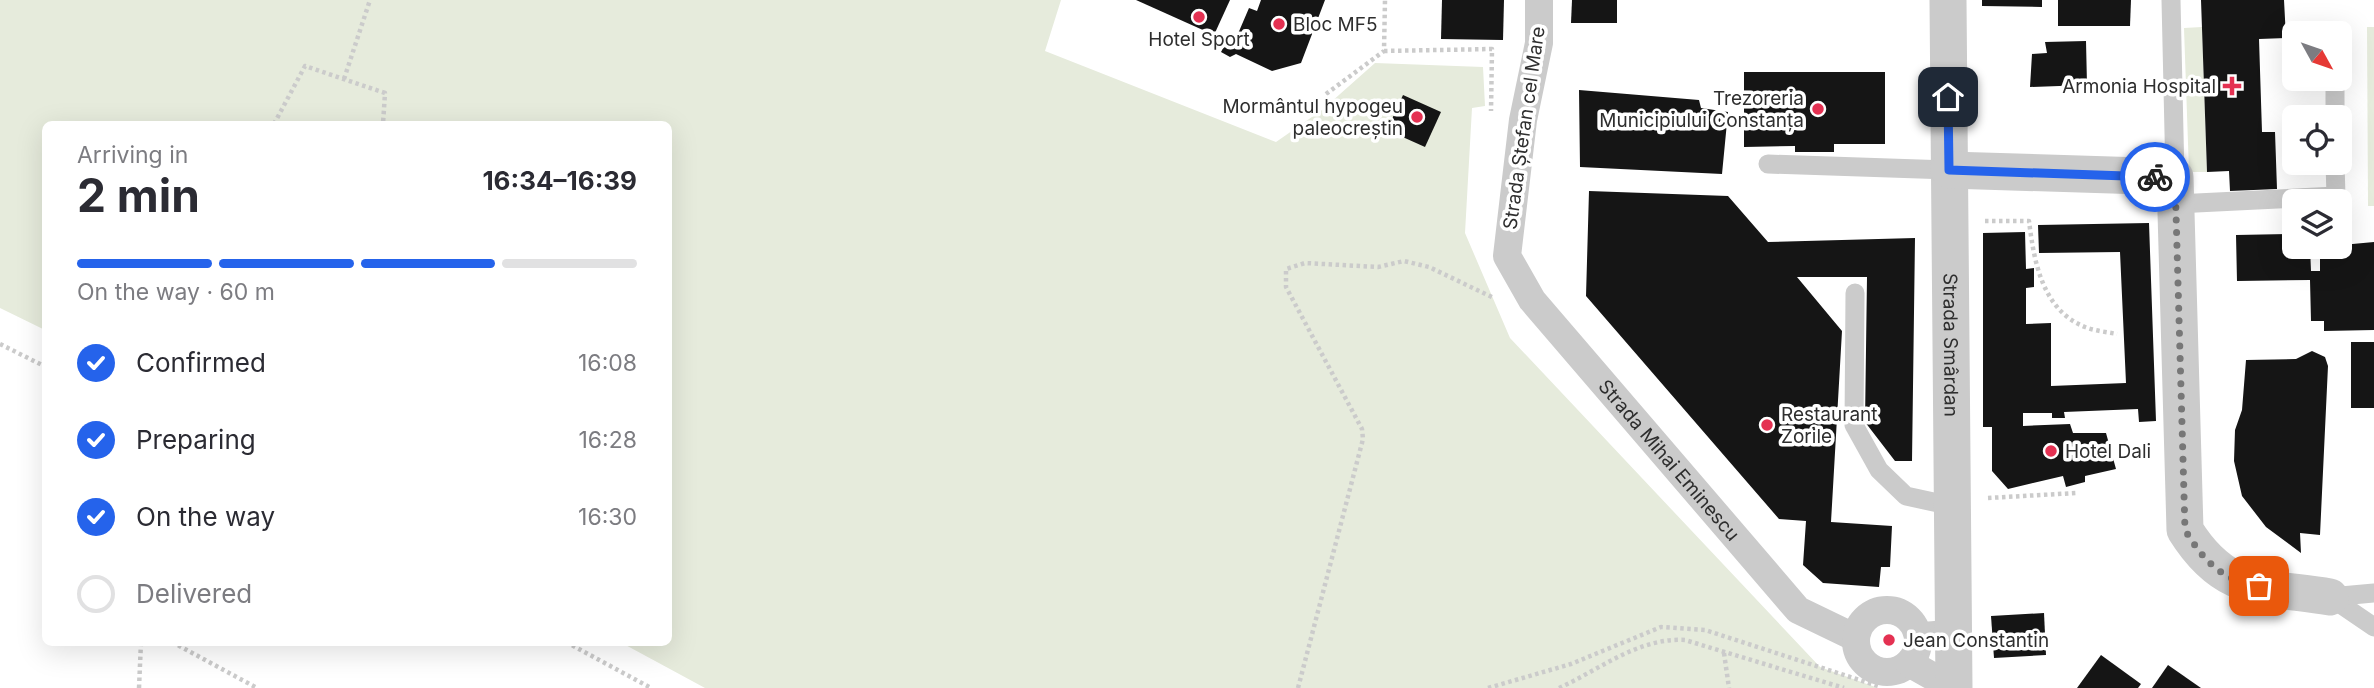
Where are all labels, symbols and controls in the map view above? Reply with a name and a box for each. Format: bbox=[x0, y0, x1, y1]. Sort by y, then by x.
marker: Hotel Sport bbox=[1191, 9, 1207, 25]
place label: Bloc MF5 bbox=[1293, 13, 1378, 36]
marker: Bloc MF5 bbox=[1271, 16, 1287, 32]
north arrow bbox=[2282, 21, 2352, 91]
map controls bbox=[2282, 21, 2352, 259]
street label: Strada Ștefan cel Mare bbox=[1498, 25, 1550, 231]
place label: Hotel Sport bbox=[1148, 28, 1250, 51]
pin bbox=[1918, 67, 1978, 127]
place label: Armonia Hospital bbox=[2062, 75, 2216, 98]
marker: Armonia Hospital bbox=[2222, 76, 2242, 96]
icon: home bbox=[1929, 78, 1967, 116]
place label: Trezoreria Municipiului Constanța bbox=[1599, 87, 1804, 132]
place label: Mormântul hypogeu paleocreștin bbox=[1222, 95, 1403, 140]
marker: Trezoreria Municipiului Constanța bbox=[1810, 101, 1826, 117]
button: locate bbox=[2282, 105, 2352, 175]
marker: Mormântul hypogeu paleocreștin bbox=[1409, 109, 1425, 125]
text: Arriving in bbox=[77, 141, 188, 169]
courier bbox=[2120, 142, 2190, 212]
icon: bike bbox=[2136, 158, 2174, 196]
text: 16:34–16:39 bbox=[482, 165, 637, 196]
text: 2 min bbox=[77, 167, 200, 223]
button: layers bbox=[2282, 189, 2352, 259]
street label: Strada Smârdan bbox=[1939, 273, 1963, 417]
text: On the way · 60 m bbox=[77, 278, 275, 306]
icon: check bbox=[77, 344, 115, 382]
text: Confirmed bbox=[136, 347, 266, 378]
text: 16:08 bbox=[578, 349, 637, 377]
street label: Strada Mihai Eminescu bbox=[1594, 375, 1745, 545]
place label: Restaurant Zorile bbox=[1781, 403, 1878, 448]
marker: Restaurant Zorile bbox=[1759, 417, 1775, 433]
icon: check bbox=[77, 421, 115, 459]
text: Preparing bbox=[136, 424, 256, 455]
text: 16:28 bbox=[579, 426, 637, 454]
place label: Hotel Dali bbox=[2065, 440, 2151, 463]
marker: Hotel Dali bbox=[2043, 443, 2059, 459]
icon: check bbox=[77, 498, 115, 536]
text: On the way bbox=[136, 501, 275, 532]
text: 16:30 bbox=[578, 503, 637, 531]
pin bbox=[2229, 556, 2289, 616]
icon: bag bbox=[2240, 567, 2278, 605]
text: Delivered bbox=[136, 578, 252, 609]
place label: Jean Constantin bbox=[1903, 629, 2049, 652]
marker: Jean Constantin bbox=[1881, 632, 1897, 648]

